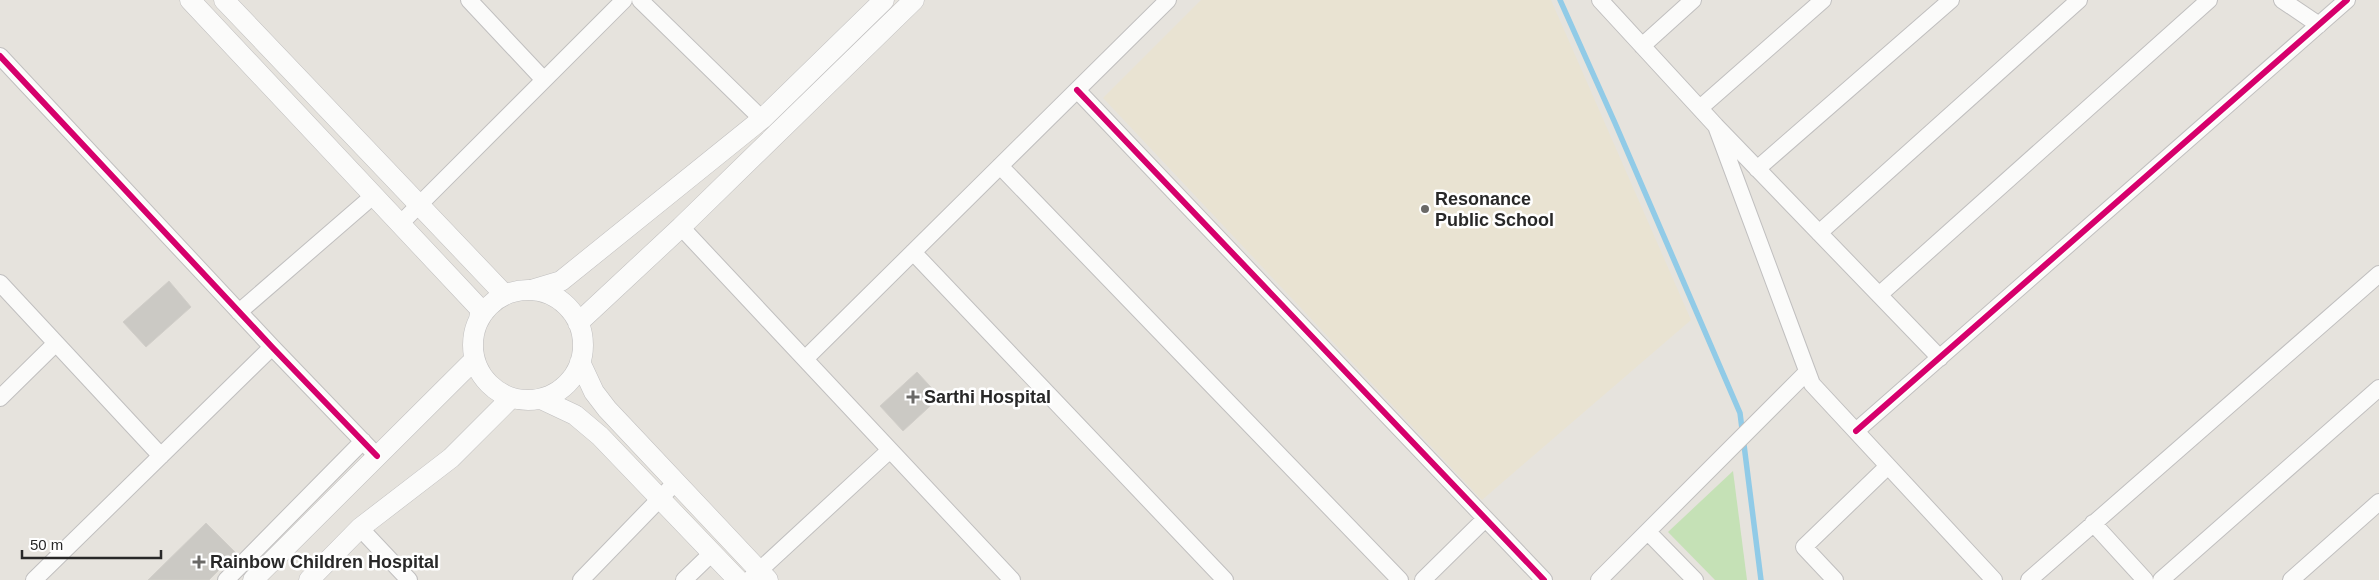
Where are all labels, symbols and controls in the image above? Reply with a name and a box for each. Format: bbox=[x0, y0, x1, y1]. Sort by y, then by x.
place label: Resonance Public School bbox=[1435, 189, 1554, 230]
marker: Resonance Public School bbox=[1419, 203, 1431, 215]
place label: Sarthi Hospital bbox=[924, 387, 1051, 407]
marker: Sarthi Hospital bbox=[906, 390, 920, 404]
scale bar bbox=[22, 528, 161, 560]
text: 50 m bbox=[30, 536, 63, 553]
place label: Rainbow Children Hospital bbox=[210, 552, 439, 572]
marker: Rainbow Children Hospital bbox=[192, 555, 206, 569]

